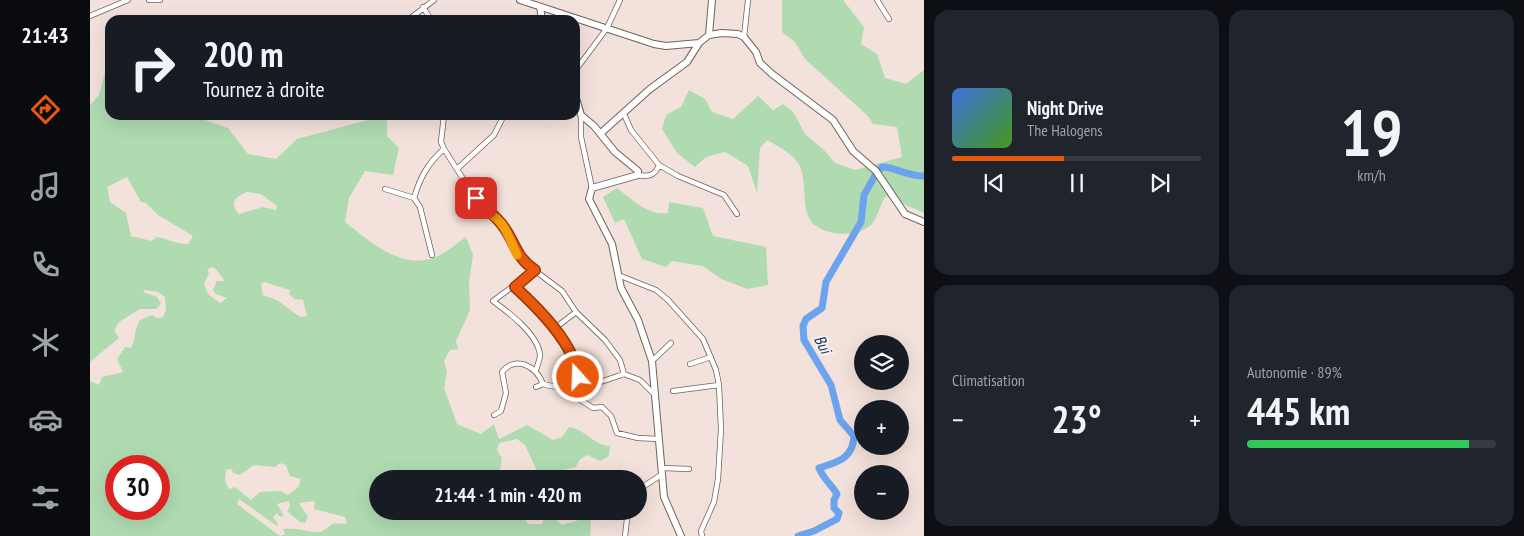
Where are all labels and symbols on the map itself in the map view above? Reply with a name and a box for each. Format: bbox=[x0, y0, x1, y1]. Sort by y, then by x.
pin bbox=[455, 177, 497, 219]
water label: Bui bbox=[810, 331, 837, 359]
position arrow bbox=[551, 350, 603, 402]
speed limit sign: 30 bbox=[105, 455, 170, 520]

